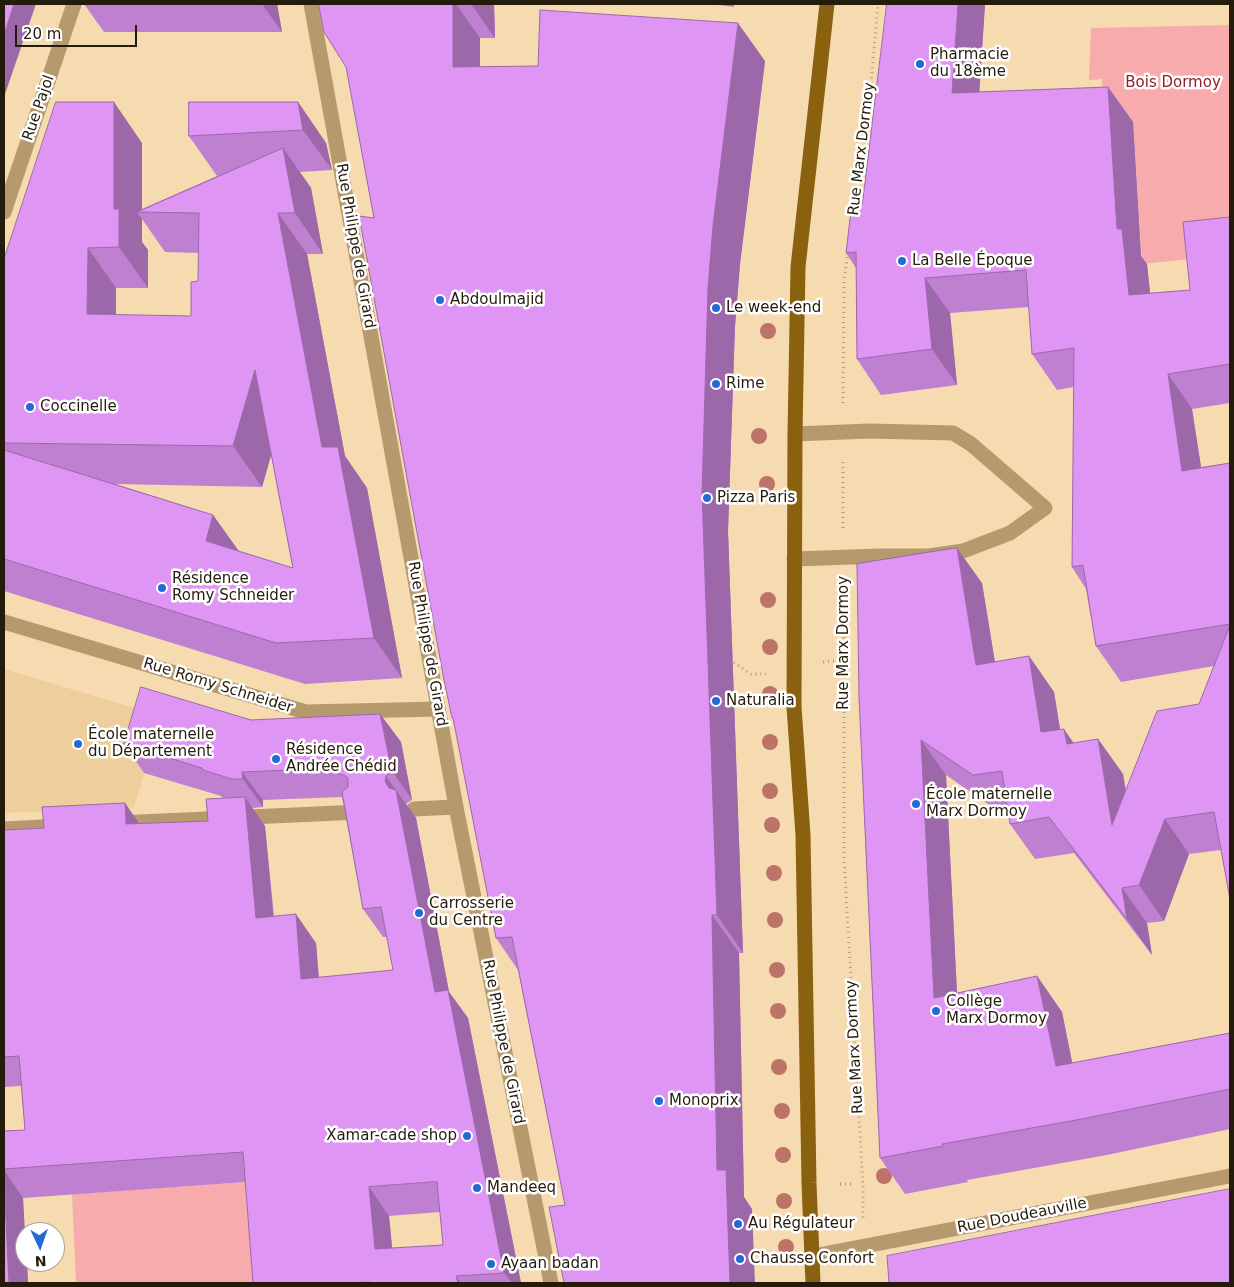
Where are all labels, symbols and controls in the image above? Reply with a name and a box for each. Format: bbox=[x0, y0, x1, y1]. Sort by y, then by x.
scale bar bbox=[18, 15, 140, 47]
text: 20 m bbox=[23, 25, 61, 43]
place label: Pharmacie du 18ème bbox=[930, 46, 1009, 81]
marker: Pharmacie du 18ème bbox=[914, 58, 926, 70]
street label: Rue Pajol bbox=[19, 73, 59, 143]
park label: Bois Dormoy bbox=[1125, 74, 1221, 92]
street label: Rue Marx Dormoy bbox=[845, 81, 879, 217]
street label: Rue Philippe de Girard bbox=[332, 162, 378, 330]
place label: La Belle Époque bbox=[912, 252, 1033, 270]
marker: La Belle Époque bbox=[896, 255, 908, 267]
place label: Abdoulmajid bbox=[450, 291, 544, 309]
marker: Abdoulmajid bbox=[434, 294, 446, 306]
place label: Le week-end bbox=[726, 299, 821, 317]
marker: Le week-end bbox=[710, 302, 722, 314]
place label: Rime bbox=[726, 375, 764, 393]
marker: Rime bbox=[710, 378, 722, 390]
place label: Coccinelle bbox=[40, 398, 117, 416]
marker: Coccinelle bbox=[24, 401, 36, 413]
place label: Pizza Paris bbox=[717, 489, 795, 507]
marker: Pizza Paris bbox=[701, 492, 713, 504]
street label: Rue Philippe de Girard bbox=[404, 560, 450, 728]
place label: Résidence Romy Schneider bbox=[172, 570, 294, 605]
street label: Rue Marx Dormoy bbox=[835, 576, 853, 710]
marker: Résidence Romy Schneider bbox=[156, 582, 168, 594]
street label: Rue Romy Schneider bbox=[141, 655, 295, 717]
place label: Naturalia bbox=[726, 692, 795, 710]
marker: Naturalia bbox=[710, 695, 722, 707]
place label: École maternelle du Département bbox=[88, 726, 214, 761]
marker: École maternelle du Département bbox=[72, 738, 84, 750]
place label: Résidence Andrée Chédid bbox=[286, 741, 397, 776]
marker: Résidence Andrée Chédid bbox=[270, 753, 282, 765]
place label: École maternelle Marx Dormoy bbox=[926, 786, 1052, 821]
marker: École maternelle Marx Dormoy bbox=[910, 798, 922, 810]
place label: Carrosserie du Centre bbox=[429, 895, 514, 930]
marker: Carrosserie du Centre bbox=[413, 907, 425, 919]
street label: Rue Philippe de Girard bbox=[478, 958, 528, 1126]
street label: Rue Marx Dormoy bbox=[843, 980, 867, 1114]
place label: Collège Marx Dormoy bbox=[946, 993, 1047, 1028]
marker: Collège Marx Dormoy bbox=[930, 1005, 942, 1017]
place label: Monoprix bbox=[669, 1092, 739, 1110]
marker: Monoprix bbox=[653, 1095, 665, 1107]
place label: Xamar-cade shop bbox=[326, 1127, 457, 1145]
marker: Xamar-cade shop bbox=[461, 1130, 473, 1142]
place label: Mandeeq bbox=[487, 1179, 556, 1197]
marker: Mandeeq bbox=[471, 1182, 483, 1194]
street label: Rue Doudeauville bbox=[956, 1195, 1088, 1237]
place label: Au Régulateur bbox=[748, 1215, 855, 1233]
marker: Au Régulateur bbox=[732, 1218, 744, 1230]
north arrow bbox=[15, 1222, 65, 1272]
place label: Chausse Confort bbox=[750, 1250, 874, 1268]
text: N bbox=[34, 1253, 47, 1269]
marker: Chausse Confort bbox=[734, 1253, 746, 1265]
place label: Ayaan badan bbox=[501, 1255, 599, 1273]
marker: Ayaan badan bbox=[485, 1258, 497, 1270]

